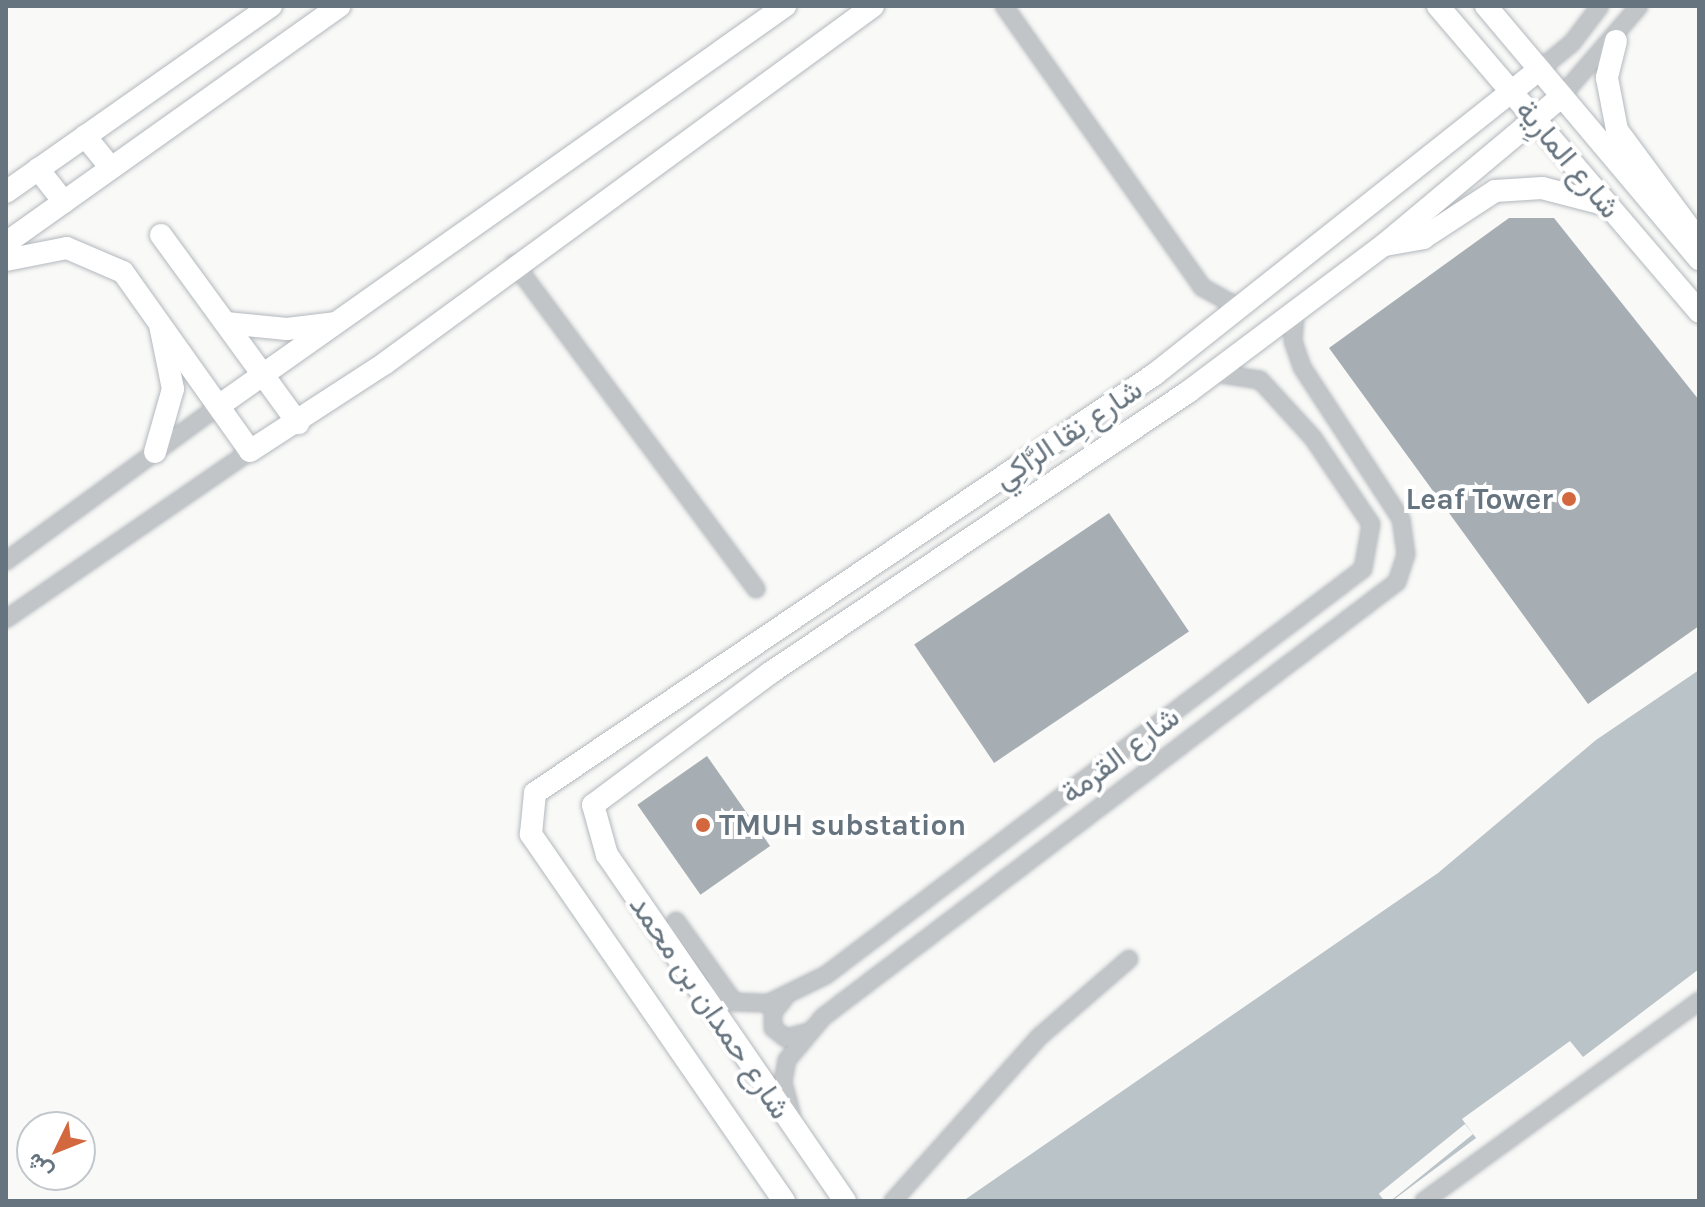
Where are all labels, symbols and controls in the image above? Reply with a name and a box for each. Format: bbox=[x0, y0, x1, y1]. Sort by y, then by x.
street label: شارع المارِية bbox=[1508, 93, 1628, 225]
street label: شارع نِقا الرَّاكِي bbox=[987, 371, 1149, 497]
place label: Leaf Tower bbox=[1406, 481, 1553, 517]
marker: Leaf Tower bbox=[1560, 490, 1578, 508]
street label: شارع القرمة bbox=[1054, 699, 1186, 811]
place label: TMUH substation bbox=[719, 807, 966, 843]
marker: TMUH substation bbox=[694, 816, 712, 834]
street label: شارع حمدان بن محمد bbox=[622, 888, 798, 1126]
north arrow bbox=[16, 1111, 96, 1191]
text: ش bbox=[21, 1147, 58, 1185]

